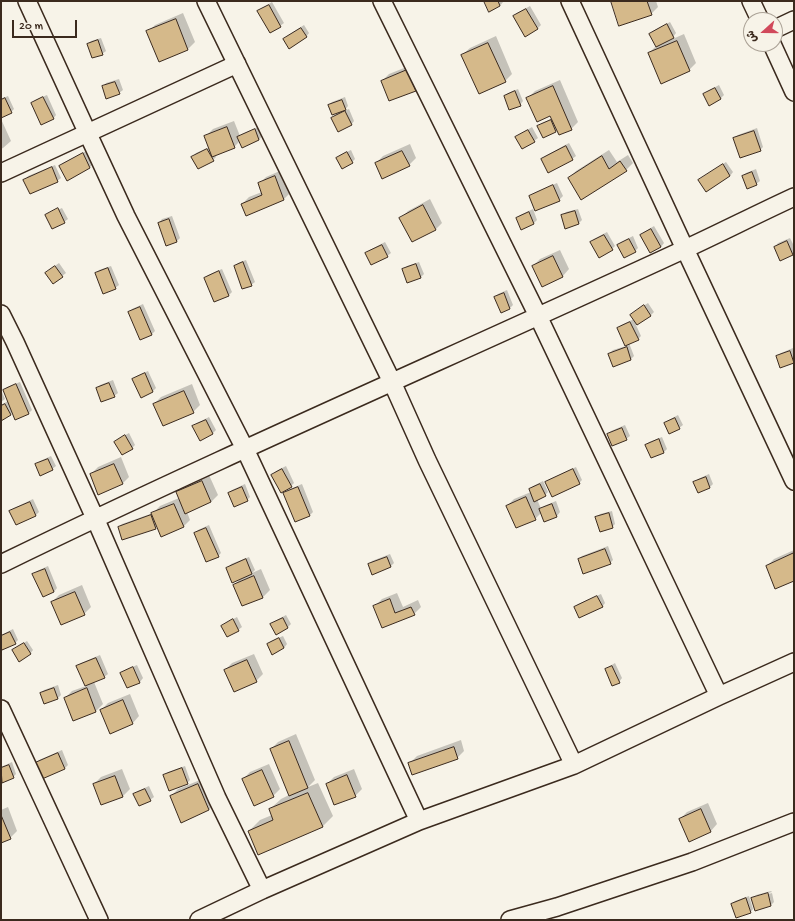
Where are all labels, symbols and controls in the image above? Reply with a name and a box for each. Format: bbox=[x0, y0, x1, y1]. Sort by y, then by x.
scale bar bbox=[14, 12, 79, 38]
north arrow bbox=[743, 12, 783, 52]
text: 20 m bbox=[19, 20, 43, 34]
text: ش bbox=[745, 28, 761, 44]

